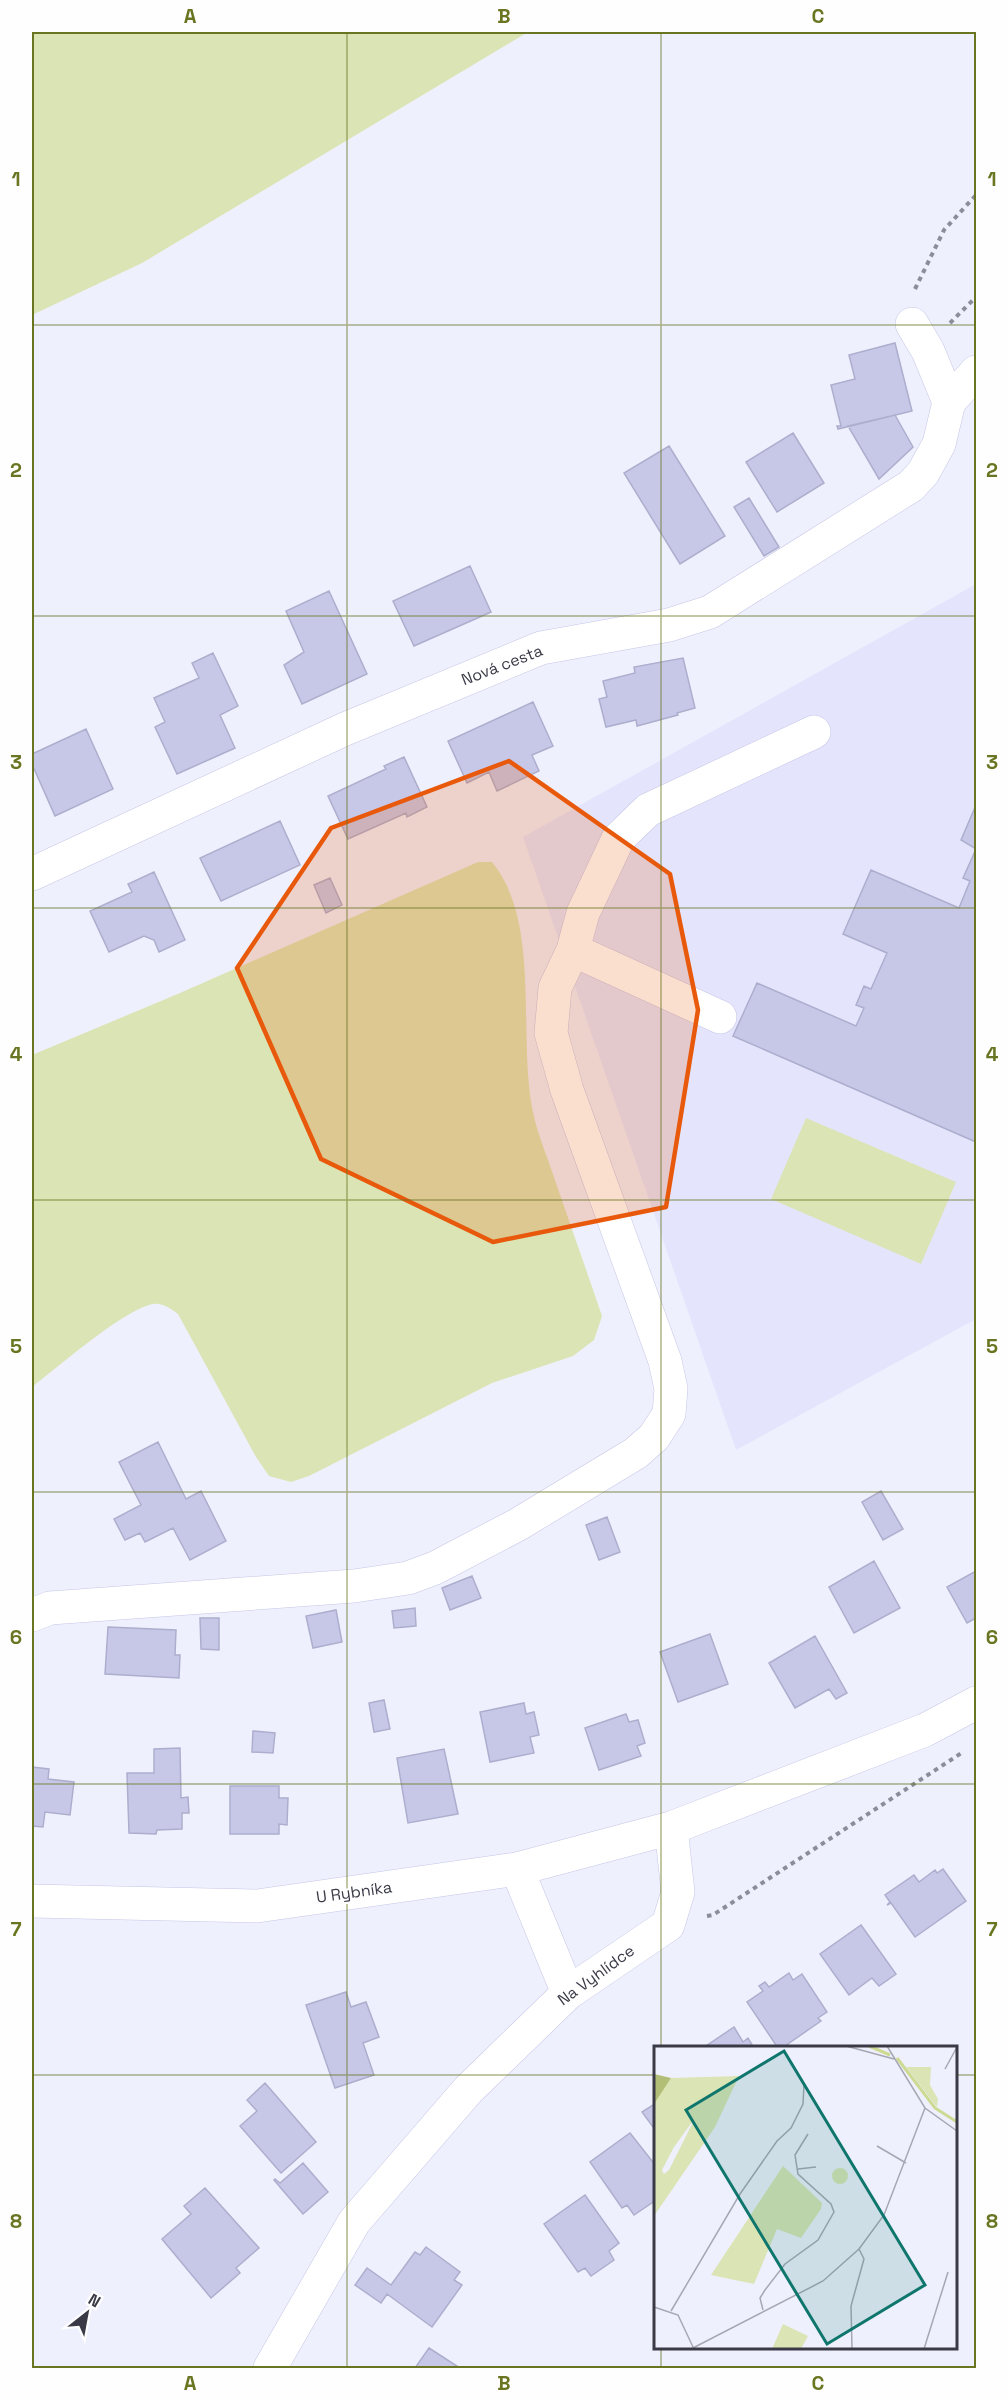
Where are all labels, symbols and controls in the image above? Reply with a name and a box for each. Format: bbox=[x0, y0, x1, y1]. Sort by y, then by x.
text: A bbox=[184, 3, 197, 29]
text: B bbox=[497, 3, 511, 29]
text: C bbox=[812, 3, 825, 29]
text: 1 bbox=[11, 166, 21, 192]
text: 1 bbox=[987, 166, 997, 192]
text: 2 bbox=[10, 457, 22, 483]
text: 2 bbox=[986, 457, 998, 483]
street label: Nová cesta bbox=[458, 640, 546, 690]
text: 3 bbox=[10, 749, 22, 775]
text: 3 bbox=[986, 749, 998, 775]
text: 4 bbox=[10, 1041, 23, 1067]
text: 4 bbox=[986, 1041, 999, 1067]
text: 5 bbox=[10, 1333, 22, 1359]
text: 5 bbox=[986, 1333, 998, 1359]
text: 6 bbox=[10, 1624, 22, 1650]
text: 6 bbox=[986, 1624, 998, 1650]
street label: U Rybníka bbox=[315, 1876, 393, 1908]
text: 7 bbox=[10, 1916, 22, 1942]
text: 7 bbox=[986, 1916, 998, 1942]
street label: Na Vyhlídce bbox=[553, 1940, 639, 2010]
inset map bbox=[654, 2046, 957, 2349]
text: 8 bbox=[10, 2208, 22, 2234]
text: 8 bbox=[986, 2208, 998, 2234]
north arrow bbox=[57, 2283, 117, 2343]
text: N bbox=[84, 2289, 104, 2312]
text: A bbox=[184, 2370, 197, 2396]
text: B bbox=[497, 2370, 511, 2396]
text: C bbox=[812, 2370, 825, 2396]

